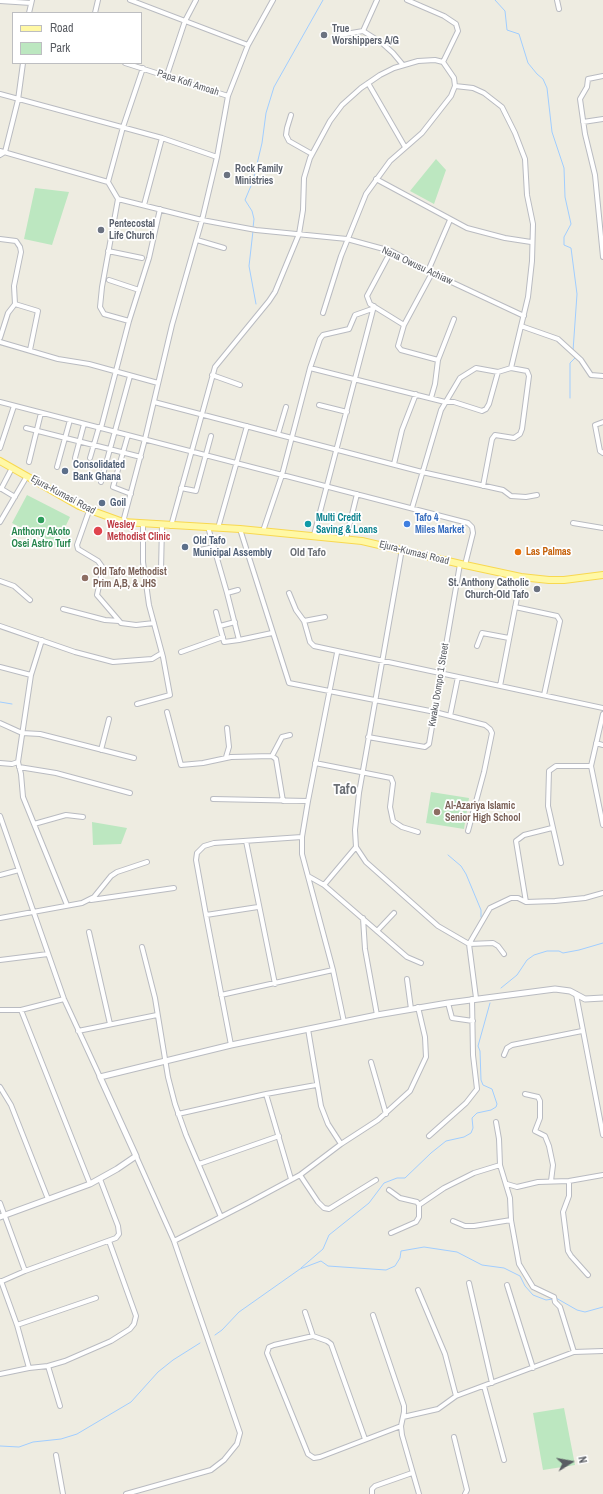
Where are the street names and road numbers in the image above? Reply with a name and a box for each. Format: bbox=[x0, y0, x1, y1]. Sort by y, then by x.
street label: Papa Kofi Amoah bbox=[156, 67, 220, 99]
street label: Nana Owusu Achiaw bbox=[380, 244, 454, 288]
street label: Ejura-Kumasi Road bbox=[29, 473, 97, 517]
street label: Ejura-Kumasi Road bbox=[378, 539, 450, 567]
street label: Kwaku Dompo 1 Street bbox=[426, 642, 452, 728]

